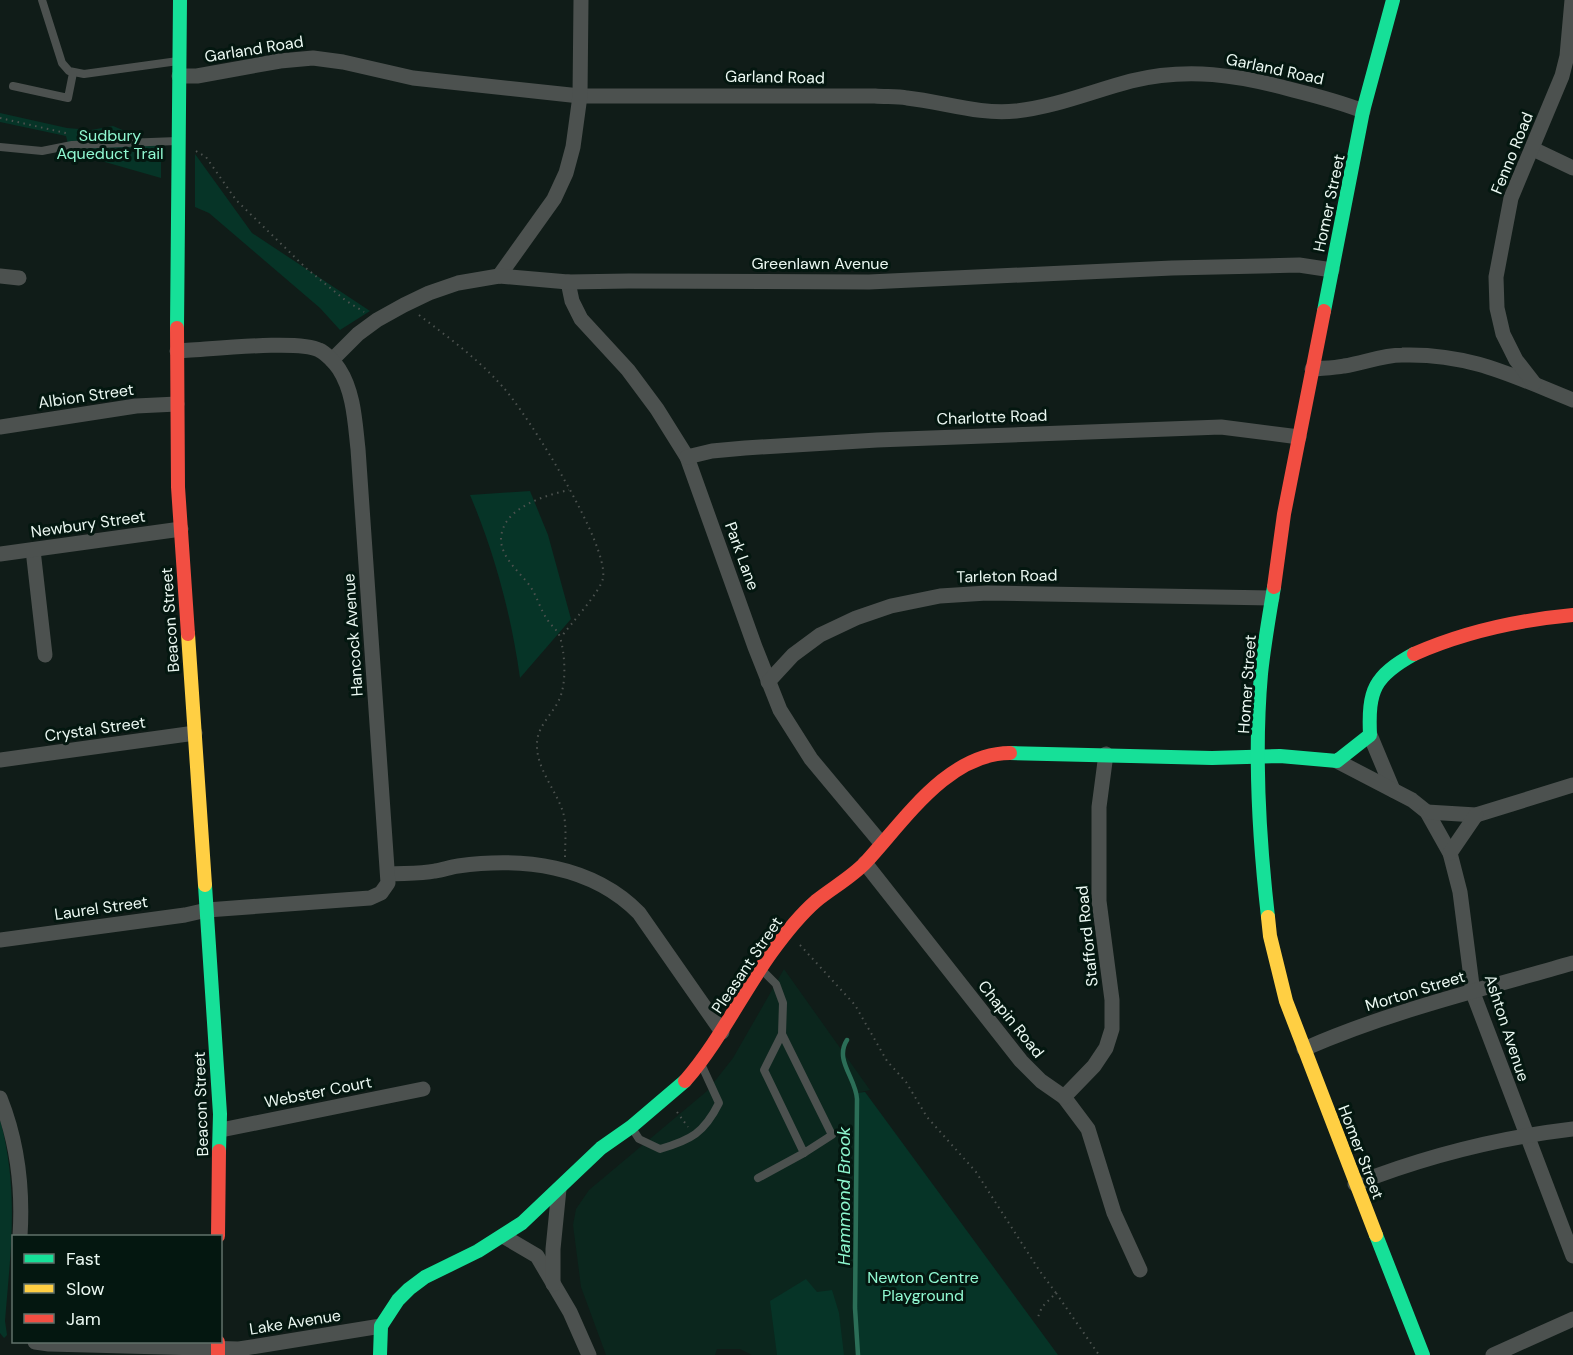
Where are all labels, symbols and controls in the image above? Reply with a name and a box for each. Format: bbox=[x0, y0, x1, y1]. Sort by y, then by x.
street label: Garland Road bbox=[203, 31, 305, 67]
street label: Garland Road bbox=[1224, 48, 1326, 90]
street label: Garland Road bbox=[725, 66, 825, 88]
street label: Fenno Road bbox=[1486, 109, 1538, 197]
park label: Sudbury Aqueduct Trail bbox=[56, 125, 164, 164]
street label: Homer Street bbox=[1308, 152, 1350, 254]
street label: Greenlawn Avenue bbox=[751, 253, 889, 274]
street label: Albion Street bbox=[37, 379, 135, 413]
street label: Charlotte Road bbox=[936, 405, 1048, 429]
street label: Newbury Street bbox=[29, 506, 147, 542]
street label: Park Lane bbox=[720, 519, 764, 593]
street label: Tarleton Road bbox=[956, 565, 1058, 587]
street label: Beacon Street bbox=[156, 567, 184, 673]
street label: Hancock Avenue bbox=[338, 573, 368, 697]
street label: Homer Street bbox=[1233, 634, 1261, 734]
street label: Crystal Street bbox=[43, 712, 147, 746]
street label: Stafford Road bbox=[1071, 884, 1103, 988]
street label: Laurel Street bbox=[53, 891, 149, 925]
street label: Pleasant Street bbox=[707, 913, 787, 1017]
street label: Morton Street bbox=[1363, 966, 1467, 1016]
street label: Ashton Avenue bbox=[1480, 972, 1534, 1084]
street label: Chapin Road bbox=[973, 976, 1049, 1062]
street label: Beacon Street bbox=[189, 1051, 213, 1157]
street label: Webster Court bbox=[262, 1071, 374, 1113]
street label: Homer Street bbox=[1333, 1102, 1389, 1202]
water label: Hammond Brook bbox=[832, 1126, 856, 1266]
legend bbox=[12, 1235, 222, 1343]
text: Fast bbox=[66, 1247, 101, 1271]
park label: Newton Centre Playground bbox=[867, 1267, 979, 1306]
text: Slow bbox=[66, 1277, 105, 1301]
street label: Lake Avenue bbox=[248, 1304, 342, 1340]
text: Jam bbox=[66, 1307, 101, 1331]

